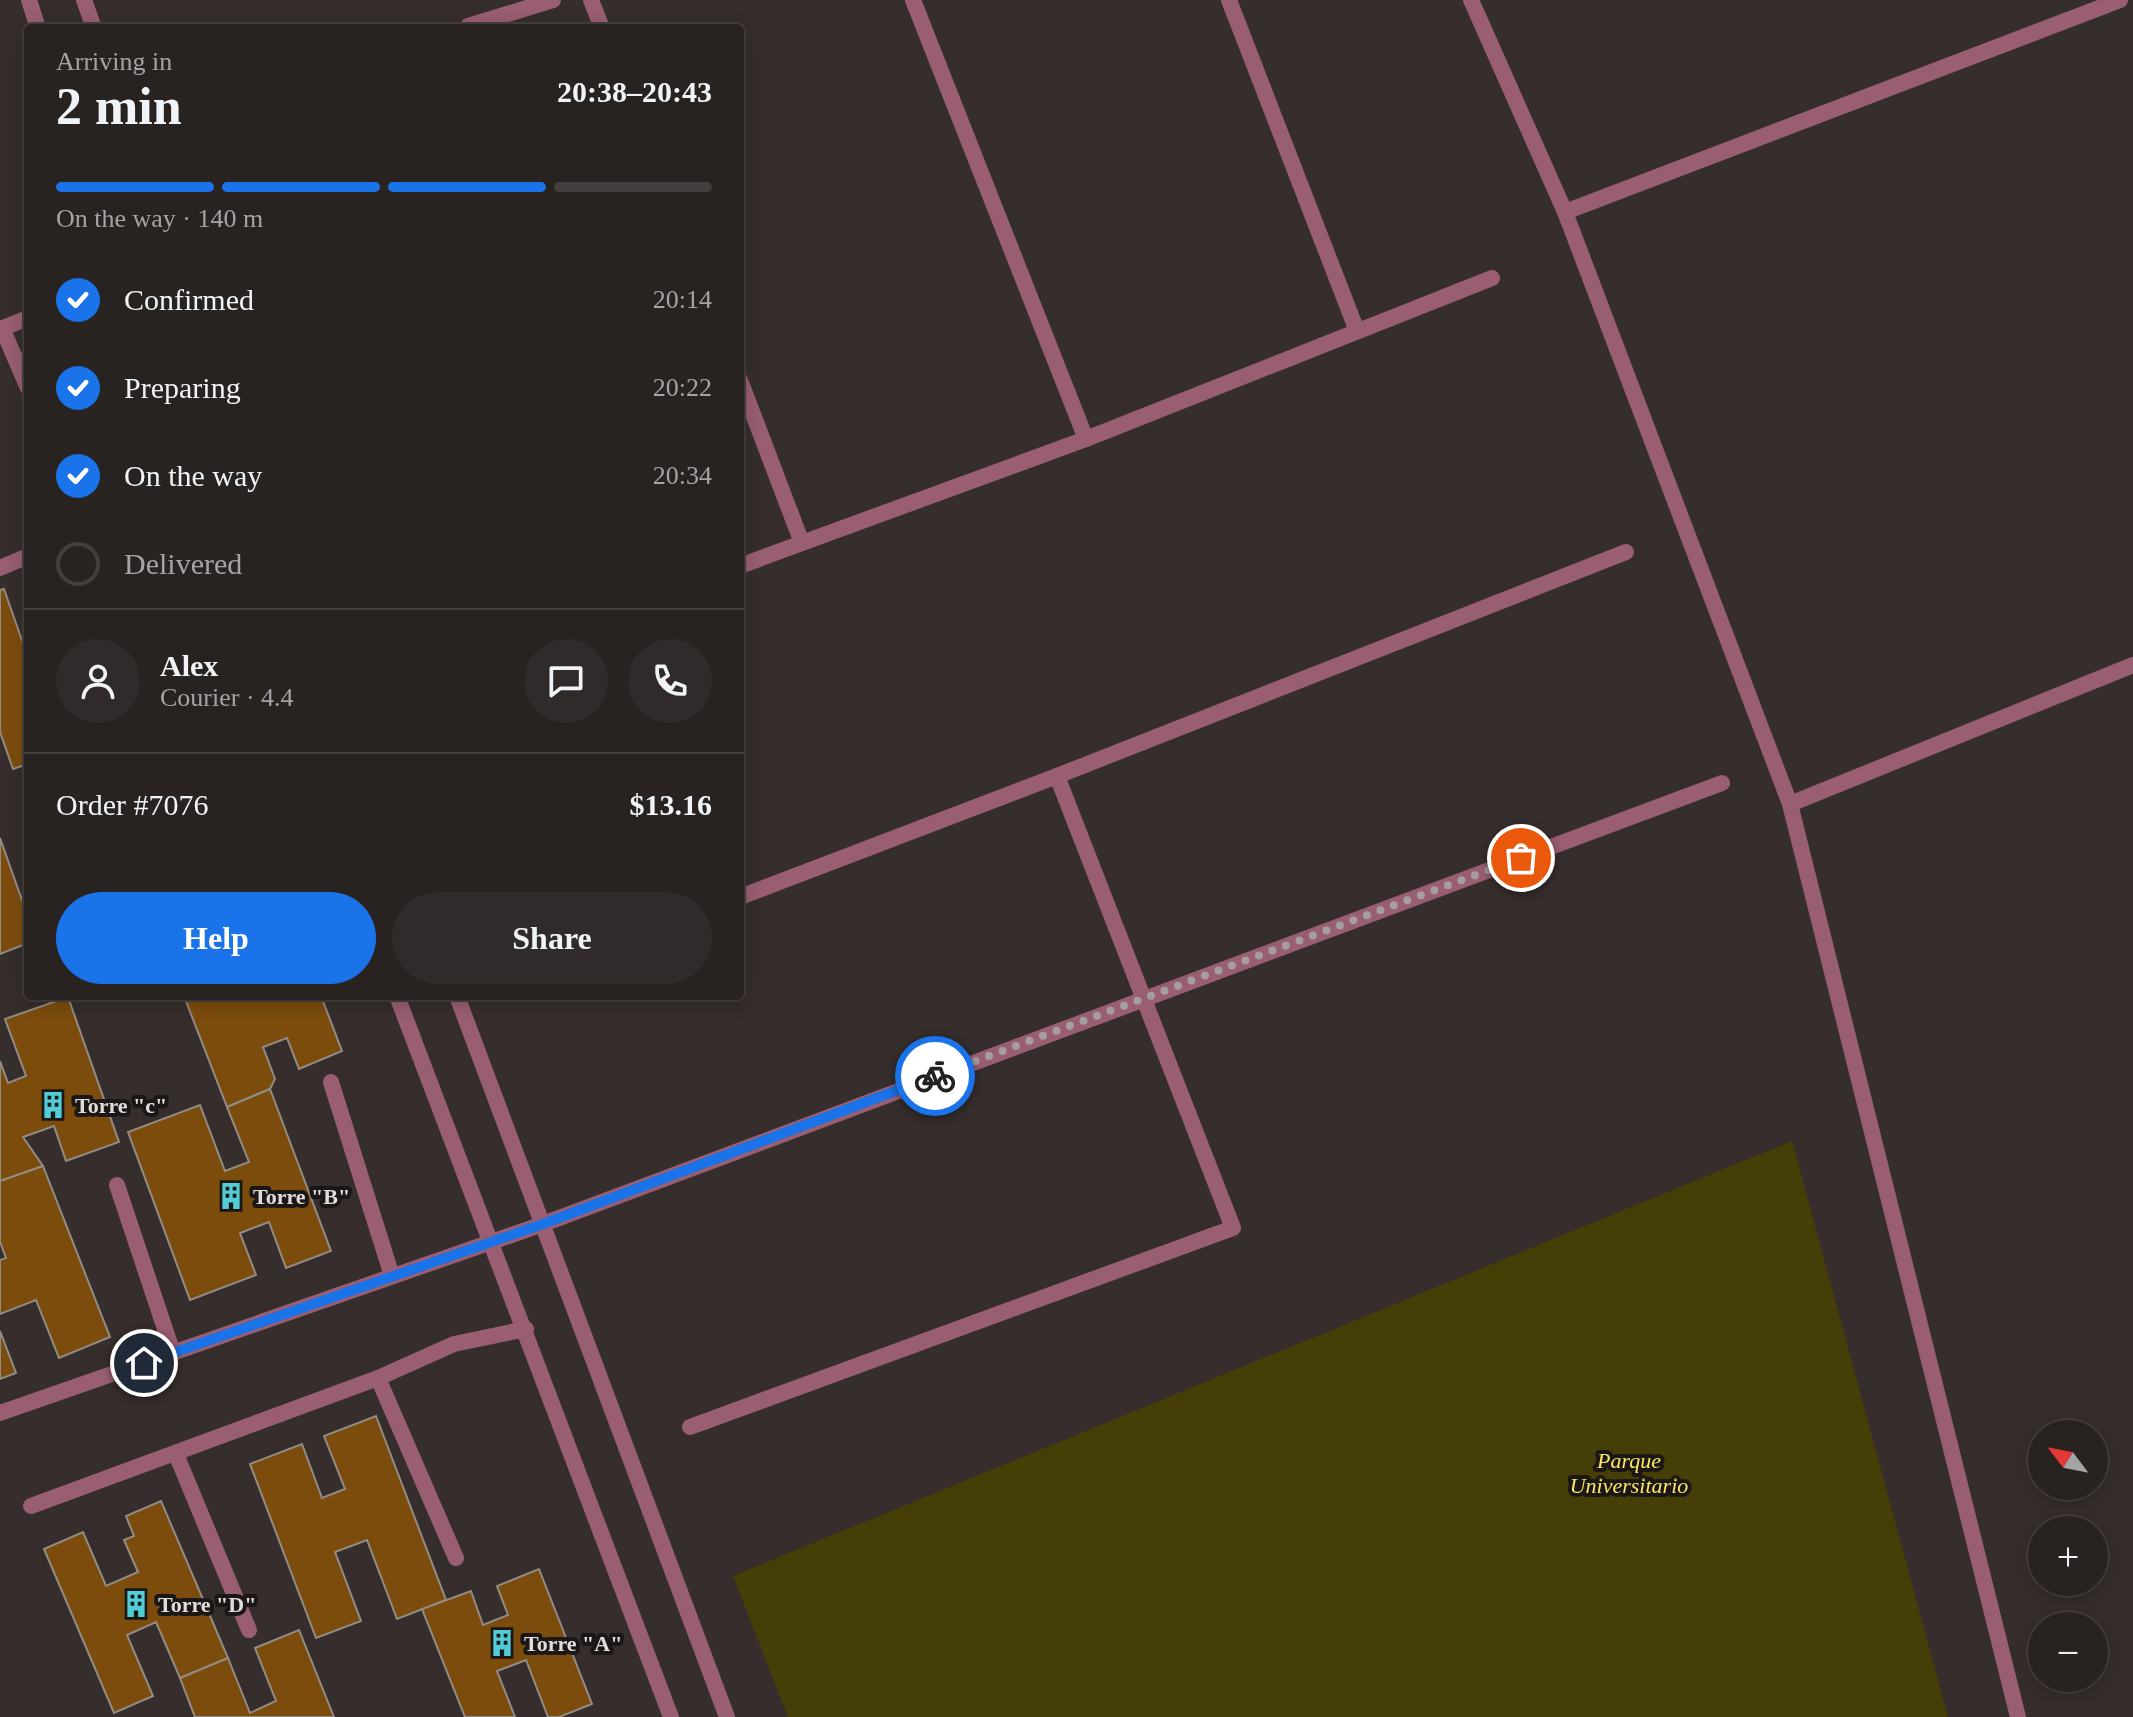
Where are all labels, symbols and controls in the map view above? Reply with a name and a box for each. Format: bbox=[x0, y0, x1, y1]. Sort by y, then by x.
text: Arriving in bbox=[56, 47, 172, 76]
text: 20:38–20:43 bbox=[557, 75, 712, 108]
text: 2 min bbox=[56, 78, 182, 135]
text: On the way · 140 m bbox=[56, 204, 263, 233]
icon: check bbox=[56, 278, 100, 322]
text: Confirmed bbox=[124, 283, 254, 316]
text: 20:14 bbox=[653, 285, 712, 314]
icon: check bbox=[56, 366, 100, 410]
text: Preparing bbox=[124, 371, 241, 404]
text: 20:22 bbox=[653, 373, 712, 402]
icon: check bbox=[56, 454, 100, 498]
text: On the way bbox=[124, 459, 262, 492]
text: 20:34 bbox=[653, 461, 712, 490]
text: Delivered bbox=[124, 547, 242, 580]
button: person bbox=[56, 639, 140, 723]
button: chat bbox=[524, 639, 608, 723]
button: phone bbox=[628, 639, 712, 723]
text: Alex bbox=[160, 649, 218, 682]
text: Courier · 4.4 bbox=[160, 683, 294, 712]
text: Order #7076 bbox=[56, 788, 208, 821]
text: $13.16 bbox=[630, 788, 712, 821]
pin bbox=[1487, 824, 1555, 892]
icon: bag bbox=[1499, 836, 1543, 880]
button: Help bbox=[56, 892, 376, 984]
button: Share bbox=[392, 892, 712, 984]
courier bbox=[895, 1036, 975, 1116]
icon: bike bbox=[913, 1054, 957, 1098]
building icon: Torre "c" bbox=[38, 1090, 68, 1120]
place label: Torre "c" bbox=[75, 1093, 167, 1118]
building icon: Torre "B" bbox=[216, 1181, 246, 1211]
place label: Torre "B" bbox=[253, 1184, 350, 1209]
pin bbox=[110, 1329, 178, 1397]
icon: home bbox=[122, 1341, 166, 1385]
north arrow bbox=[2028, 1420, 2108, 1500]
map controls bbox=[2028, 1420, 2108, 1692]
park label: Parque Universitario bbox=[1570, 1448, 1688, 1498]
button: + bbox=[2028, 1516, 2108, 1596]
building icon: Torre "D" bbox=[121, 1589, 151, 1619]
place label: Torre "D" bbox=[158, 1592, 256, 1617]
button: − bbox=[2028, 1612, 2108, 1692]
building icon: Torre "A" bbox=[487, 1628, 517, 1658]
place label: Torre "A" bbox=[524, 1631, 622, 1656]

